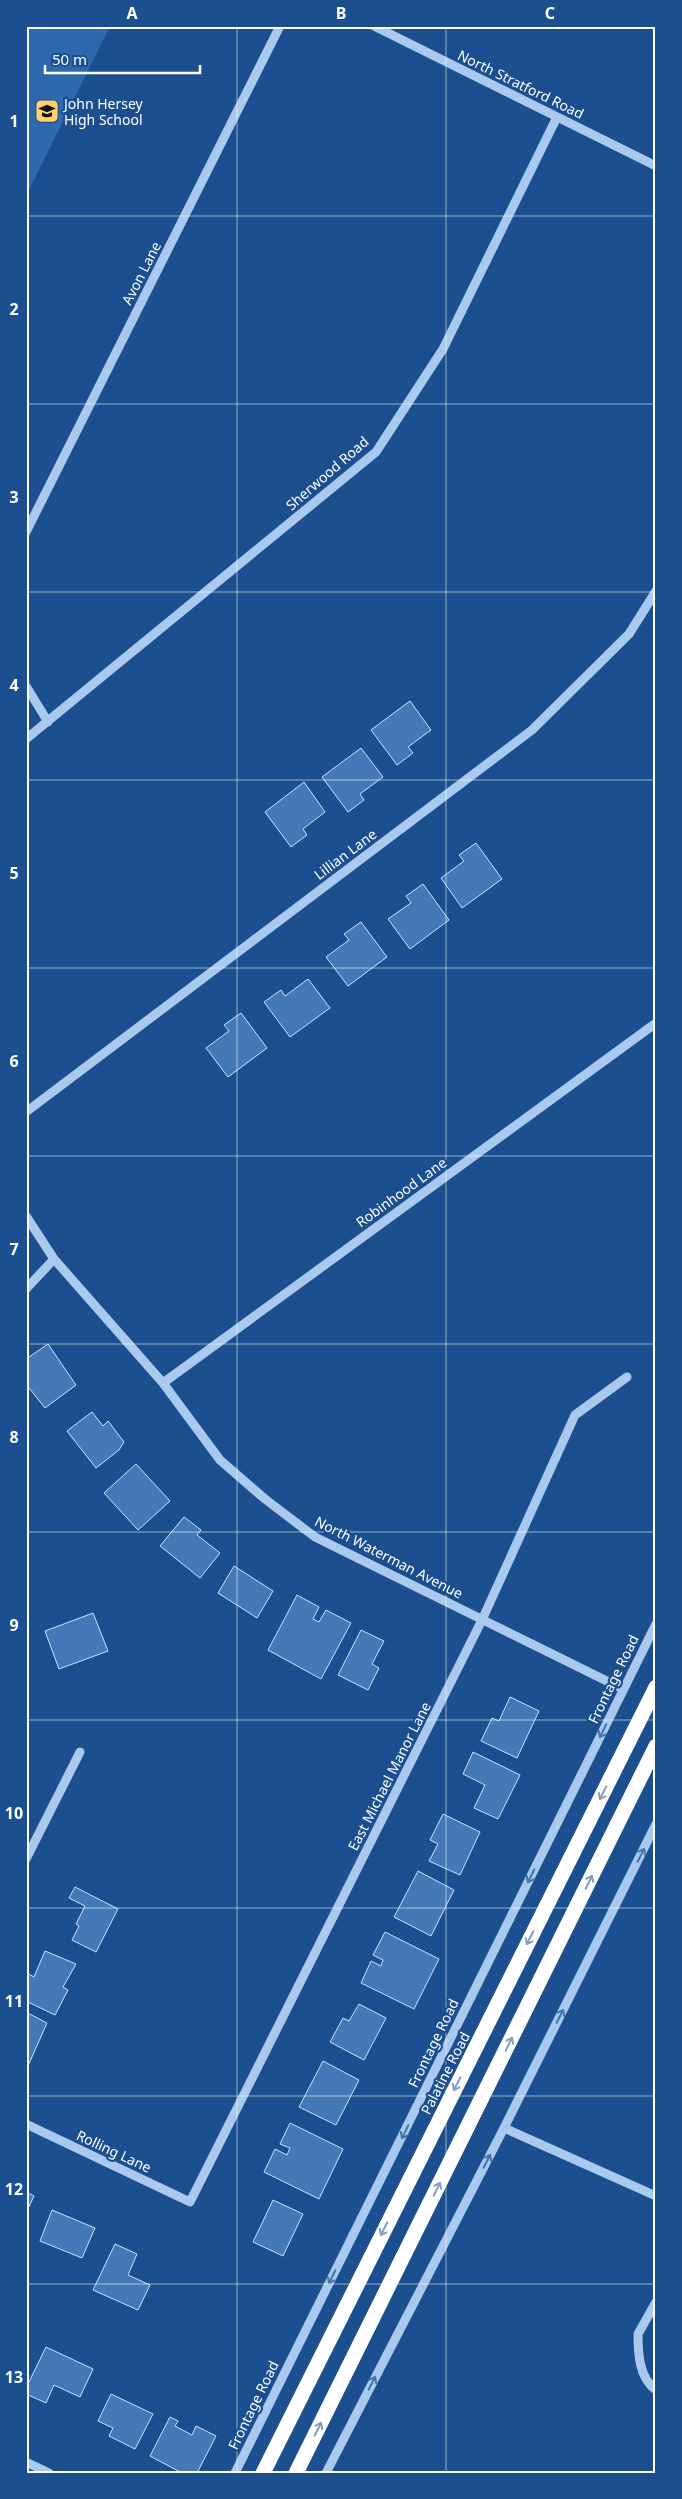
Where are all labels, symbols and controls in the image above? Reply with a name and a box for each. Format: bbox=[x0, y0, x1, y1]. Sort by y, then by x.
text: A bbox=[126, 2, 138, 24]
text: B bbox=[336, 2, 346, 24]
text: C bbox=[545, 2, 555, 24]
scale bar bbox=[45, 42, 200, 74]
street label: North Stratford Road bbox=[455, 45, 587, 123]
text: 50 m bbox=[52, 49, 87, 69]
place label: John Hersey High School bbox=[62, 94, 144, 129]
school or university icon: John Hersey High School bbox=[34, 98, 60, 124]
text: 1 bbox=[9, 110, 19, 132]
street label: Avon Lane bbox=[117, 238, 165, 308]
text: 2 bbox=[9, 298, 19, 320]
street label: Sherwood Road bbox=[282, 432, 372, 514]
text: 3 bbox=[9, 486, 19, 508]
text: 4 bbox=[9, 674, 19, 696]
street label: Lillian Lane bbox=[310, 824, 380, 884]
text: 5 bbox=[9, 862, 19, 884]
text: 6 bbox=[9, 1050, 19, 1072]
street label: Robinhood Lane bbox=[352, 1153, 450, 1231]
text: 7 bbox=[9, 1238, 19, 1260]
text: 8 bbox=[9, 1426, 19, 1448]
street label: North Waterman Avenue bbox=[312, 1511, 466, 1603]
text: 9 bbox=[9, 1614, 19, 1636]
street label: Frontage Road bbox=[583, 1631, 643, 1727]
street label: East Michael Manor Lane bbox=[343, 1698, 435, 1854]
one-way arrow bbox=[598, 1723, 608, 1738]
one-way arrow bbox=[598, 1785, 607, 1800]
text: 10 bbox=[5, 1802, 23, 1824]
one-way arrow bbox=[636, 1847, 646, 1862]
one-way arrow bbox=[526, 1868, 535, 1883]
one-way arrow bbox=[584, 1875, 594, 1890]
one-way arrow bbox=[525, 1931, 535, 1946]
text: 11 bbox=[5, 1990, 23, 2012]
street label: Frontage Road bbox=[403, 1995, 463, 2091]
one-way arrow bbox=[556, 2009, 565, 2024]
street label: Palatine Road bbox=[416, 2028, 474, 2118]
one-way arrow bbox=[505, 2037, 514, 2052]
one-way arrow bbox=[452, 2076, 461, 2091]
one-way arrow bbox=[399, 2124, 409, 2139]
street label: Rolling Lane bbox=[73, 2125, 155, 2177]
one-way arrow bbox=[483, 2154, 492, 2169]
text: 12 bbox=[5, 2178, 23, 2200]
one-way arrow bbox=[432, 2182, 442, 2197]
one-way arrow bbox=[379, 2221, 389, 2236]
one-way arrow bbox=[327, 2269, 336, 2284]
street label: Frontage Road bbox=[223, 2357, 283, 2453]
text: 13 bbox=[5, 2366, 23, 2388]
one-way arrow bbox=[368, 2376, 377, 2391]
one-way arrow bbox=[314, 2422, 324, 2437]

